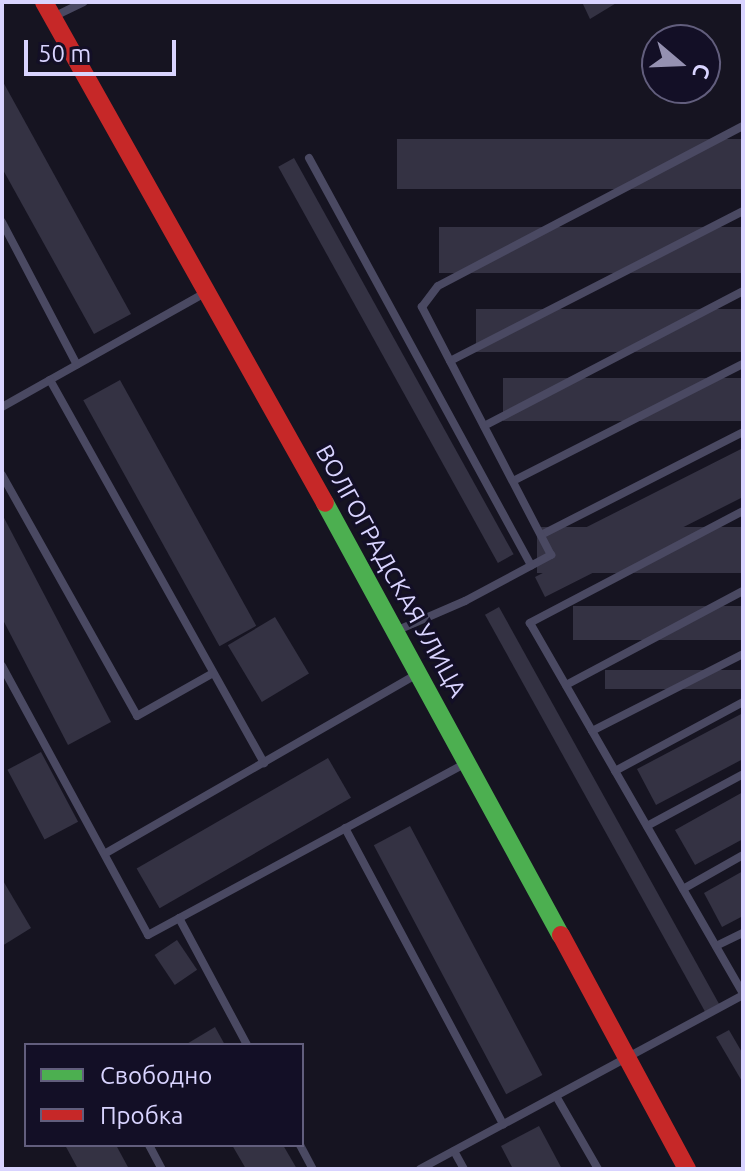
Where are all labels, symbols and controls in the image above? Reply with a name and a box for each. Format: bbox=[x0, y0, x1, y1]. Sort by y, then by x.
scale bar bbox=[28, 24, 180, 74]
north arrow bbox=[641, 24, 721, 104]
text: 50 m bbox=[38, 40, 91, 67]
text: С bbox=[688, 61, 716, 82]
street label: ВОЛГОГРАДСКАЯ УЛИЦА bbox=[310, 440, 472, 702]
legend bbox=[24, 1043, 304, 1147]
text: Свободно bbox=[100, 1062, 212, 1089]
text: Пробка bbox=[100, 1102, 183, 1129]

